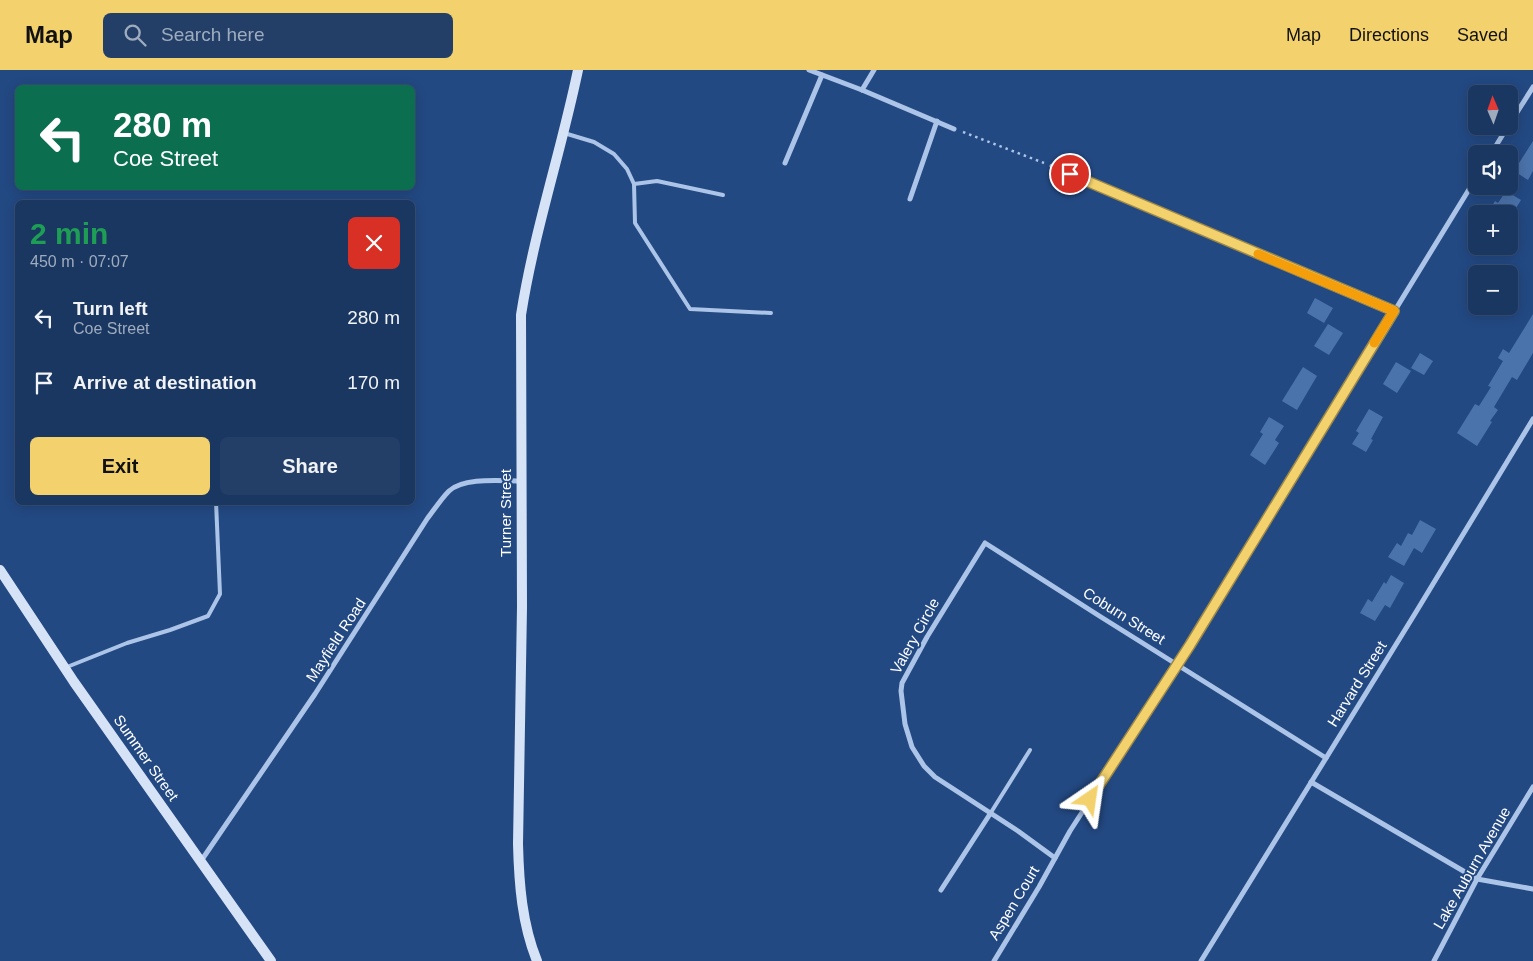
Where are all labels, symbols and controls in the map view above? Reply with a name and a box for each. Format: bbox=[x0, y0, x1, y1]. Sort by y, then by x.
search box bbox=[103, 13, 453, 58]
text: Map bbox=[25, 21, 73, 48]
icon: search bbox=[121, 21, 149, 49]
text: Search here bbox=[161, 24, 265, 45]
text: Map bbox=[1286, 25, 1321, 45]
text: Directions bbox=[1349, 25, 1429, 45]
text: Saved bbox=[1457, 25, 1508, 45]
north arrow bbox=[1468, 85, 1518, 135]
map controls bbox=[1468, 85, 1518, 315]
icon: left bbox=[30, 105, 95, 170]
text: 280 m bbox=[113, 105, 212, 144]
button: sound bbox=[1468, 145, 1518, 195]
text: Coe Street bbox=[113, 146, 218, 171]
pin bbox=[1049, 153, 1091, 195]
icon: arrive bbox=[1056, 160, 1084, 188]
button: + bbox=[1468, 205, 1518, 255]
text: 2 min bbox=[30, 217, 108, 250]
button: close bbox=[348, 217, 400, 269]
text: 450 m · 07:07 bbox=[30, 253, 129, 270]
button: − bbox=[1468, 265, 1518, 315]
text: Turn left bbox=[73, 298, 148, 319]
icon: left bbox=[30, 304, 58, 332]
text: 280 m bbox=[347, 307, 400, 328]
text: Coe Street bbox=[73, 320, 149, 337]
icon: arrive bbox=[30, 369, 58, 397]
text: Arrive at destination bbox=[73, 372, 257, 393]
text: 170 m bbox=[347, 372, 400, 393]
button: Exit bbox=[30, 437, 210, 495]
button: Share bbox=[220, 437, 400, 495]
street label: Turner Street bbox=[497, 468, 514, 557]
street label: Coburn Street bbox=[1080, 584, 1169, 648]
street label: Mayfield Road bbox=[302, 595, 369, 685]
street label: Valery Circle bbox=[887, 595, 942, 677]
street label: Harvard Street bbox=[1324, 637, 1390, 730]
street label: Summer Street bbox=[111, 712, 183, 805]
position arrow bbox=[1063, 772, 1115, 824]
street label: Lake Auburn Avenue bbox=[1430, 804, 1513, 932]
street label: Aspen Court bbox=[985, 862, 1043, 943]

